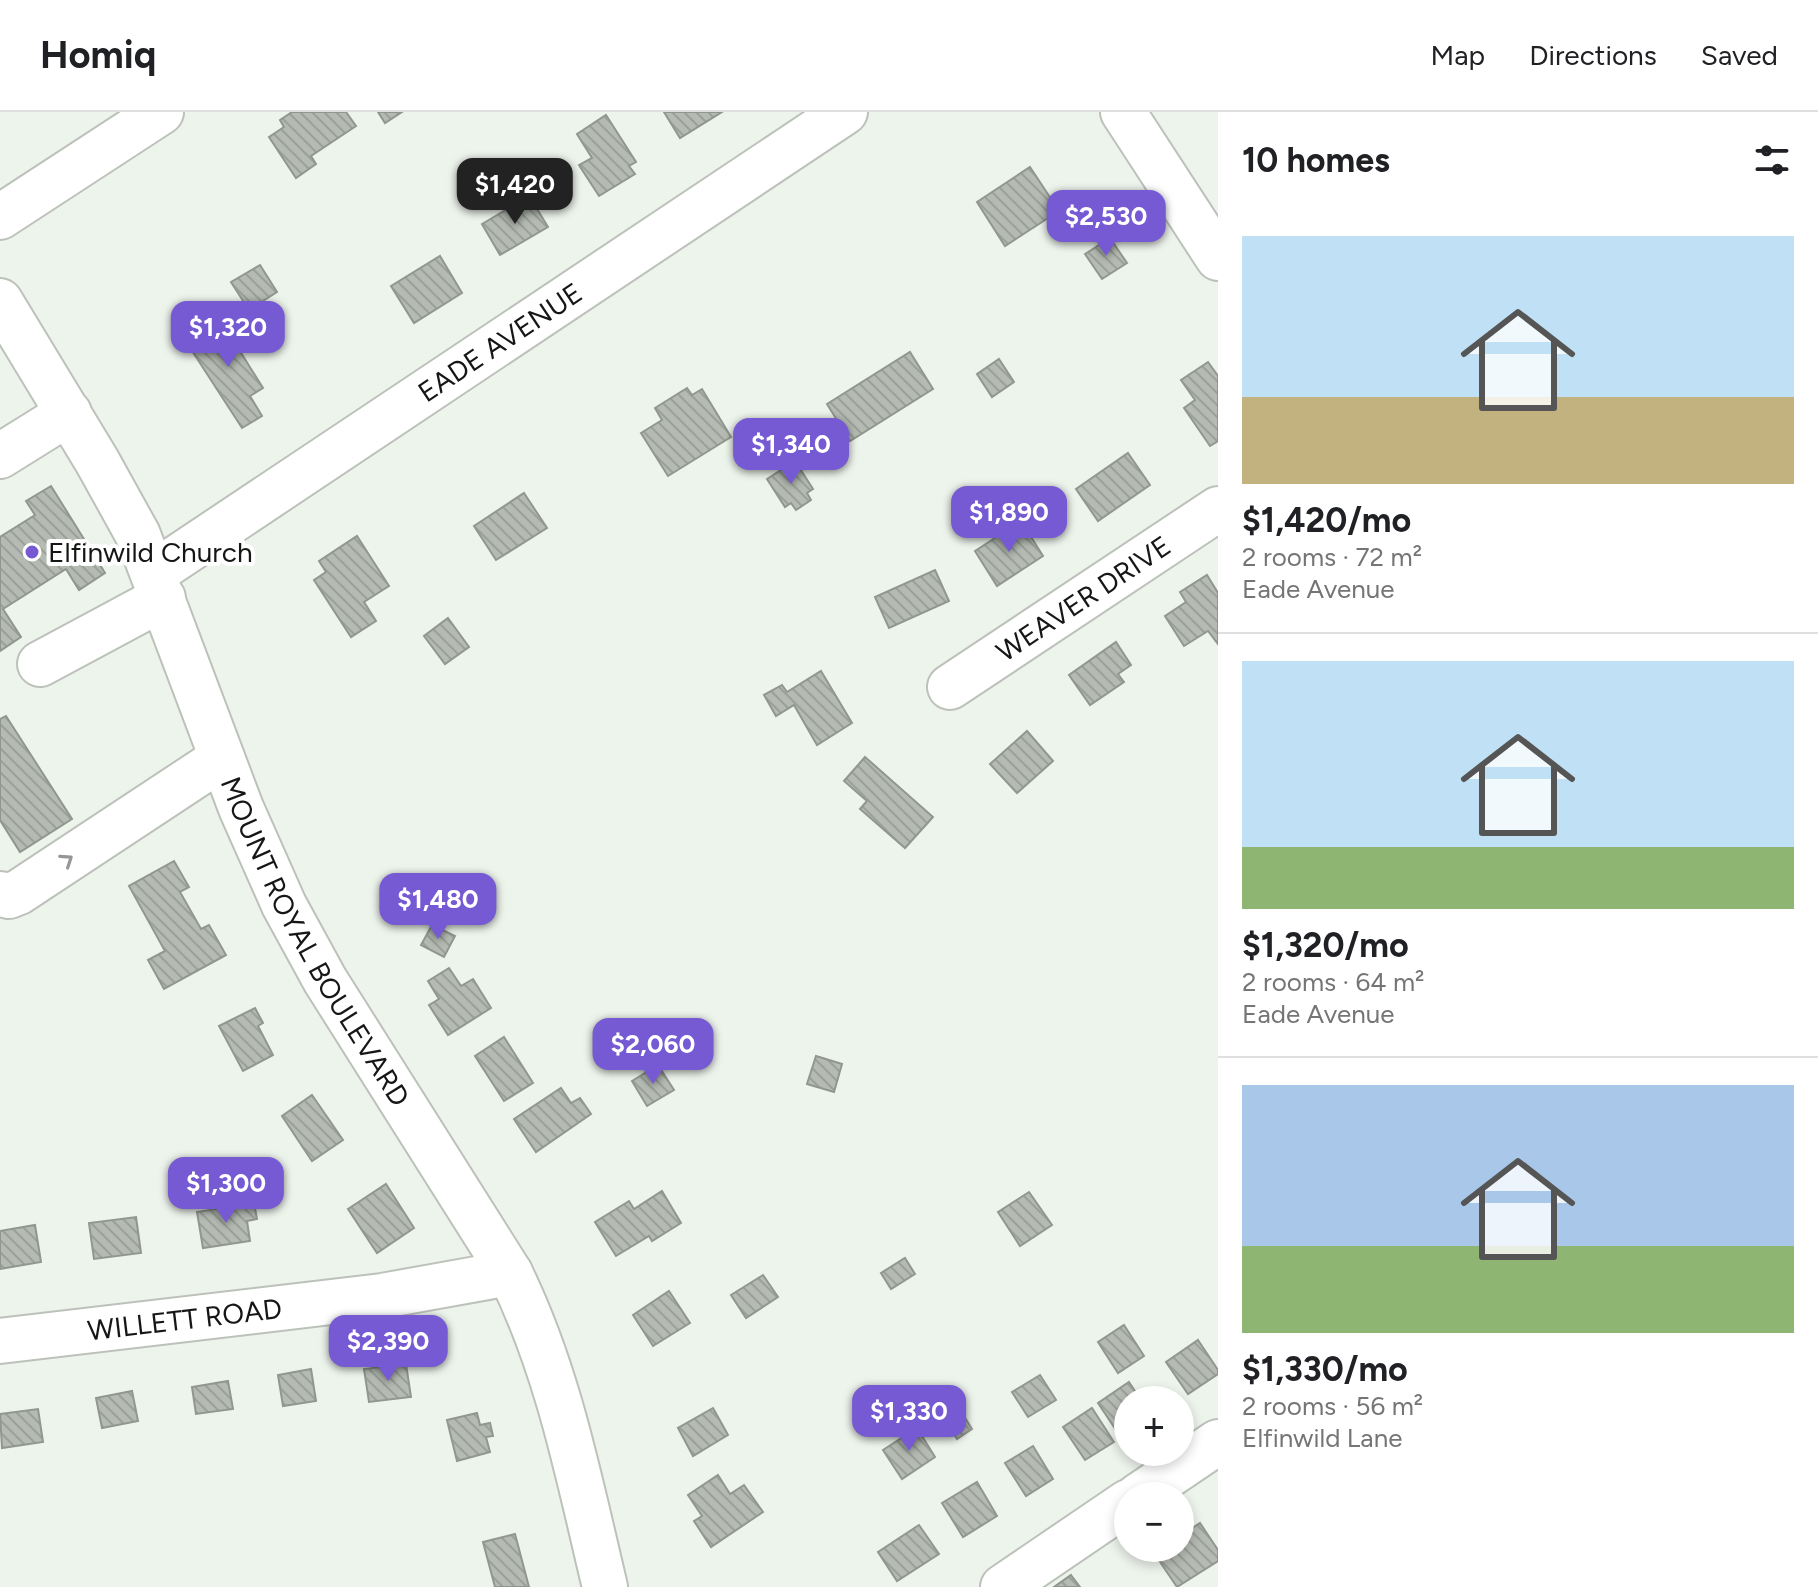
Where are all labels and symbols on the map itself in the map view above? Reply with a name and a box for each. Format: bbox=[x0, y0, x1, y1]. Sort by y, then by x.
pin: $1,420 bbox=[450, 158, 580, 226]
pin: $2,530 bbox=[1041, 190, 1171, 258]
street label: EADE AVENUE bbox=[412, 275, 589, 409]
pin: $1,320 bbox=[163, 301, 293, 369]
pin: $1,340 bbox=[726, 418, 856, 486]
pin: $1,890 bbox=[944, 486, 1074, 554]
street label: WEAVER DRIVE bbox=[990, 528, 1177, 669]
place label: Elfinwild Church bbox=[48, 535, 253, 569]
marker: Elfinwild Church bbox=[23, 543, 41, 561]
street label: MOUNT ROYAL BOULEVARD bbox=[214, 772, 417, 1112]
one-way arrow bbox=[59, 854, 73, 869]
pin: $1,480 bbox=[373, 873, 503, 941]
pin: $2,060 bbox=[588, 1018, 718, 1086]
pin: $1,300 bbox=[161, 1157, 291, 1225]
street label: WILLETT ROAD bbox=[86, 1291, 284, 1348]
pin: $2,390 bbox=[323, 1315, 453, 1383]
pin: $1,330 bbox=[844, 1385, 974, 1453]

